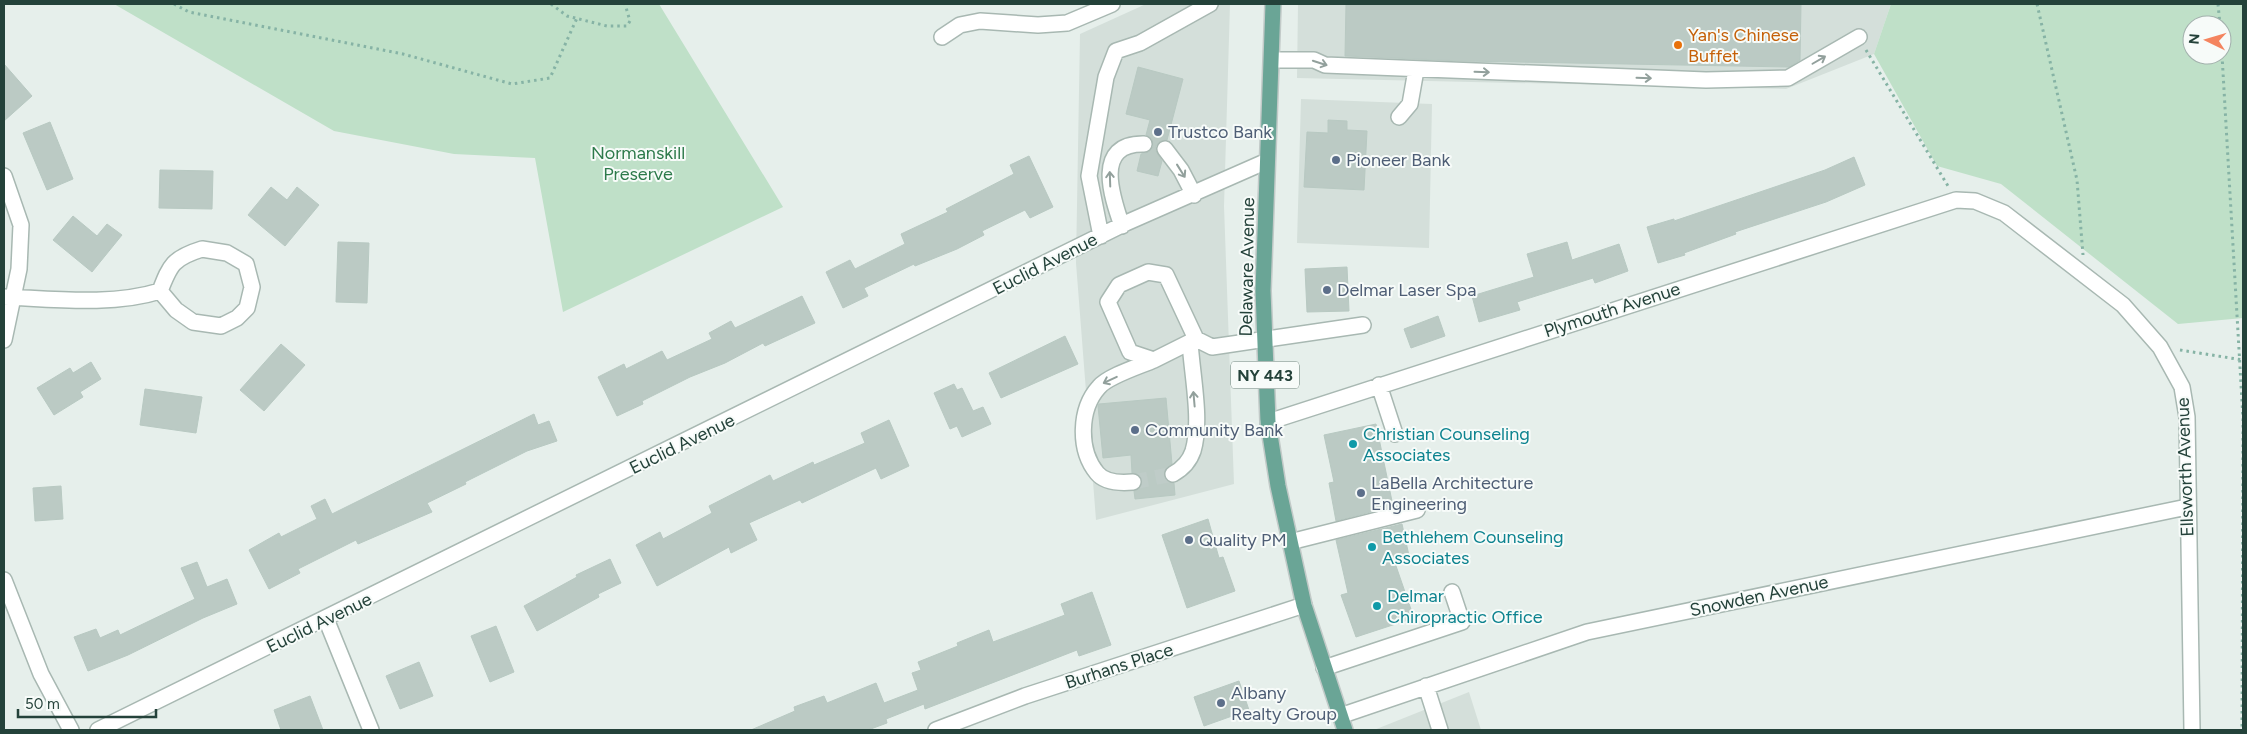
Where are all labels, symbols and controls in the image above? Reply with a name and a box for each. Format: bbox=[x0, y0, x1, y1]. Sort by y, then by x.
north arrow bbox=[2182, 15, 2232, 65]
place label: Yan's Chinese Buffet bbox=[1688, 24, 1799, 67]
text: N bbox=[2186, 33, 2203, 45]
marker: Yan's Chinese Buffet bbox=[1672, 39, 1684, 51]
one-way arrow bbox=[1812, 55, 1827, 65]
one-way arrow bbox=[1312, 59, 1327, 68]
one-way arrow bbox=[1473, 67, 1489, 77]
one-way arrow bbox=[1636, 73, 1652, 83]
place label: Trustco Bank bbox=[1168, 121, 1272, 143]
marker: Trustco Bank bbox=[1152, 126, 1164, 138]
park label: Normanskill Preserve bbox=[591, 142, 685, 185]
place label: Pioneer Bank bbox=[1346, 149, 1450, 171]
marker: Pioneer Bank bbox=[1330, 154, 1342, 166]
one-way arrow bbox=[1176, 164, 1186, 178]
one-way arrow bbox=[1106, 171, 1115, 187]
street label: Delaware Avenue bbox=[1235, 197, 1259, 337]
street label: Euclid Avenue bbox=[989, 228, 1101, 300]
street label: Plymouth Avenue bbox=[1541, 278, 1683, 342]
place label: Delmar Laser Spa bbox=[1337, 279, 1476, 301]
marker: Delmar Laser Spa bbox=[1321, 284, 1333, 296]
road number: NY 443 bbox=[1231, 362, 1299, 388]
one-way arrow bbox=[1103, 376, 1118, 386]
one-way arrow bbox=[1189, 392, 1199, 408]
street label: Ellsworth Avenue bbox=[2172, 397, 2198, 537]
street label: Euclid Avenue bbox=[626, 409, 738, 479]
place label: Community Bank bbox=[1145, 419, 1283, 441]
place label: Christian Counseling Associates bbox=[1363, 423, 1530, 466]
marker: Community Bank bbox=[1129, 424, 1141, 436]
marker: Christian Counseling Associates bbox=[1347, 438, 1359, 450]
place label: LaBella Architecture Engineering bbox=[1371, 472, 1533, 515]
marker: LaBella Architecture Engineering bbox=[1355, 487, 1367, 499]
place label: Bethlehem Counseling Associates bbox=[1382, 526, 1564, 569]
place label: Quality PM bbox=[1199, 529, 1287, 551]
marker: Quality PM bbox=[1183, 534, 1195, 546]
marker: Bethlehem Counseling Associates bbox=[1366, 541, 1378, 553]
street label: Snowden Avenue bbox=[1688, 571, 1830, 621]
place label: Delmar Chiropractic Office bbox=[1387, 585, 1543, 628]
street label: Euclid Avenue bbox=[263, 588, 375, 658]
marker: Delmar Chiropractic Office bbox=[1371, 600, 1383, 612]
street label: Burhans Place bbox=[1062, 638, 1176, 694]
place label: Albany Realty Group bbox=[1231, 682, 1337, 725]
scale bar bbox=[18, 686, 155, 718]
text: 50 m bbox=[25, 695, 60, 713]
marker: Albany Realty Group bbox=[1215, 697, 1227, 709]

